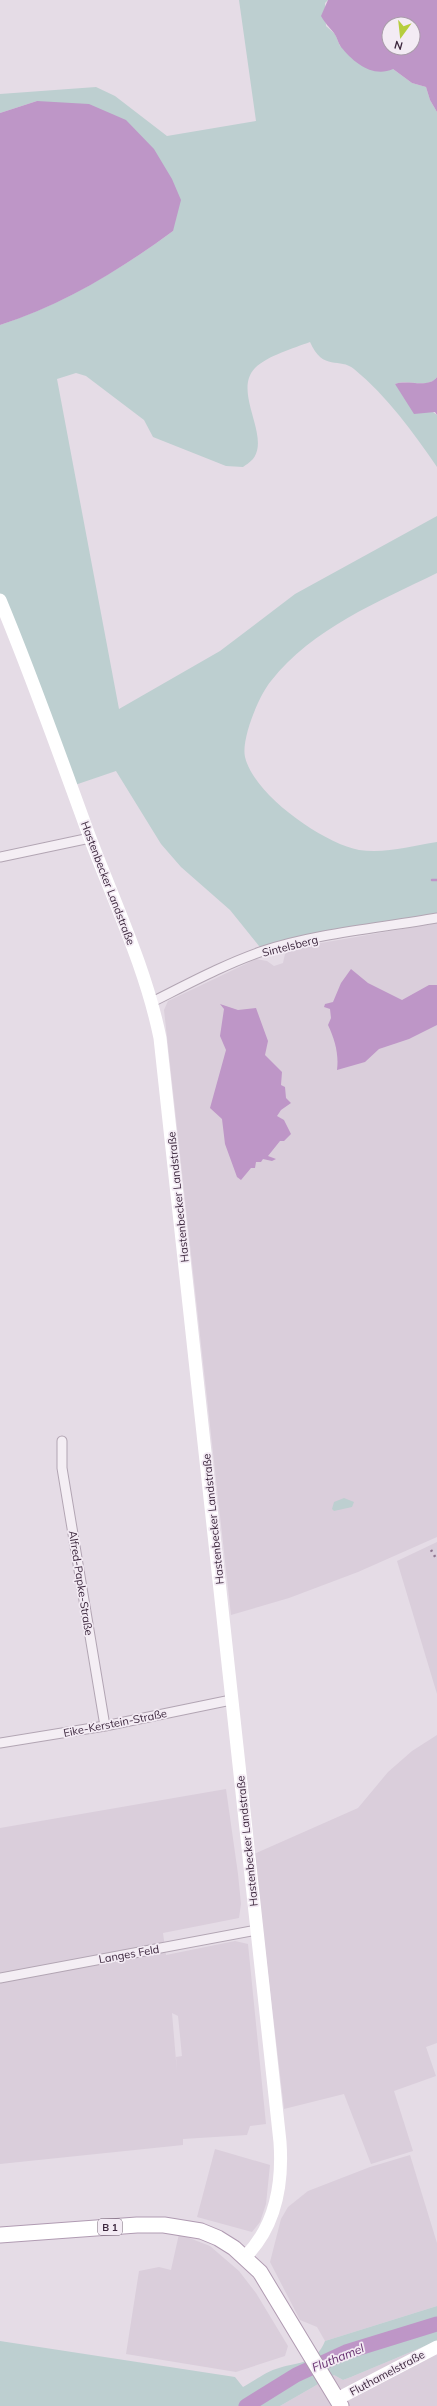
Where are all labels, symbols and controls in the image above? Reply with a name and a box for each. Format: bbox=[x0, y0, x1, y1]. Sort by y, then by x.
north arrow bbox=[381, 16, 421, 56]
text: N bbox=[393, 38, 404, 53]
street label: Hastenbecker Landstraße bbox=[78, 819, 138, 947]
street label: Sintelsberg bbox=[261, 932, 319, 960]
street label: Hastenbecker Landstraße bbox=[164, 1131, 192, 1263]
street label: Hastenbecker Landstraße bbox=[199, 1453, 227, 1585]
street label: Alfred-Papke-Straße bbox=[66, 1530, 96, 1636]
street label: Eike-Kerstein-Straße bbox=[62, 1706, 168, 1740]
street label: Hastenbecker Landstraße bbox=[233, 1775, 261, 1907]
street label: Langes Feld bbox=[98, 1942, 160, 1966]
road number: B 1 bbox=[98, 2219, 122, 2235]
water label: Fluthamel bbox=[310, 2340, 366, 2375]
street label: Fluthamelstraße bbox=[347, 2347, 427, 2399]

